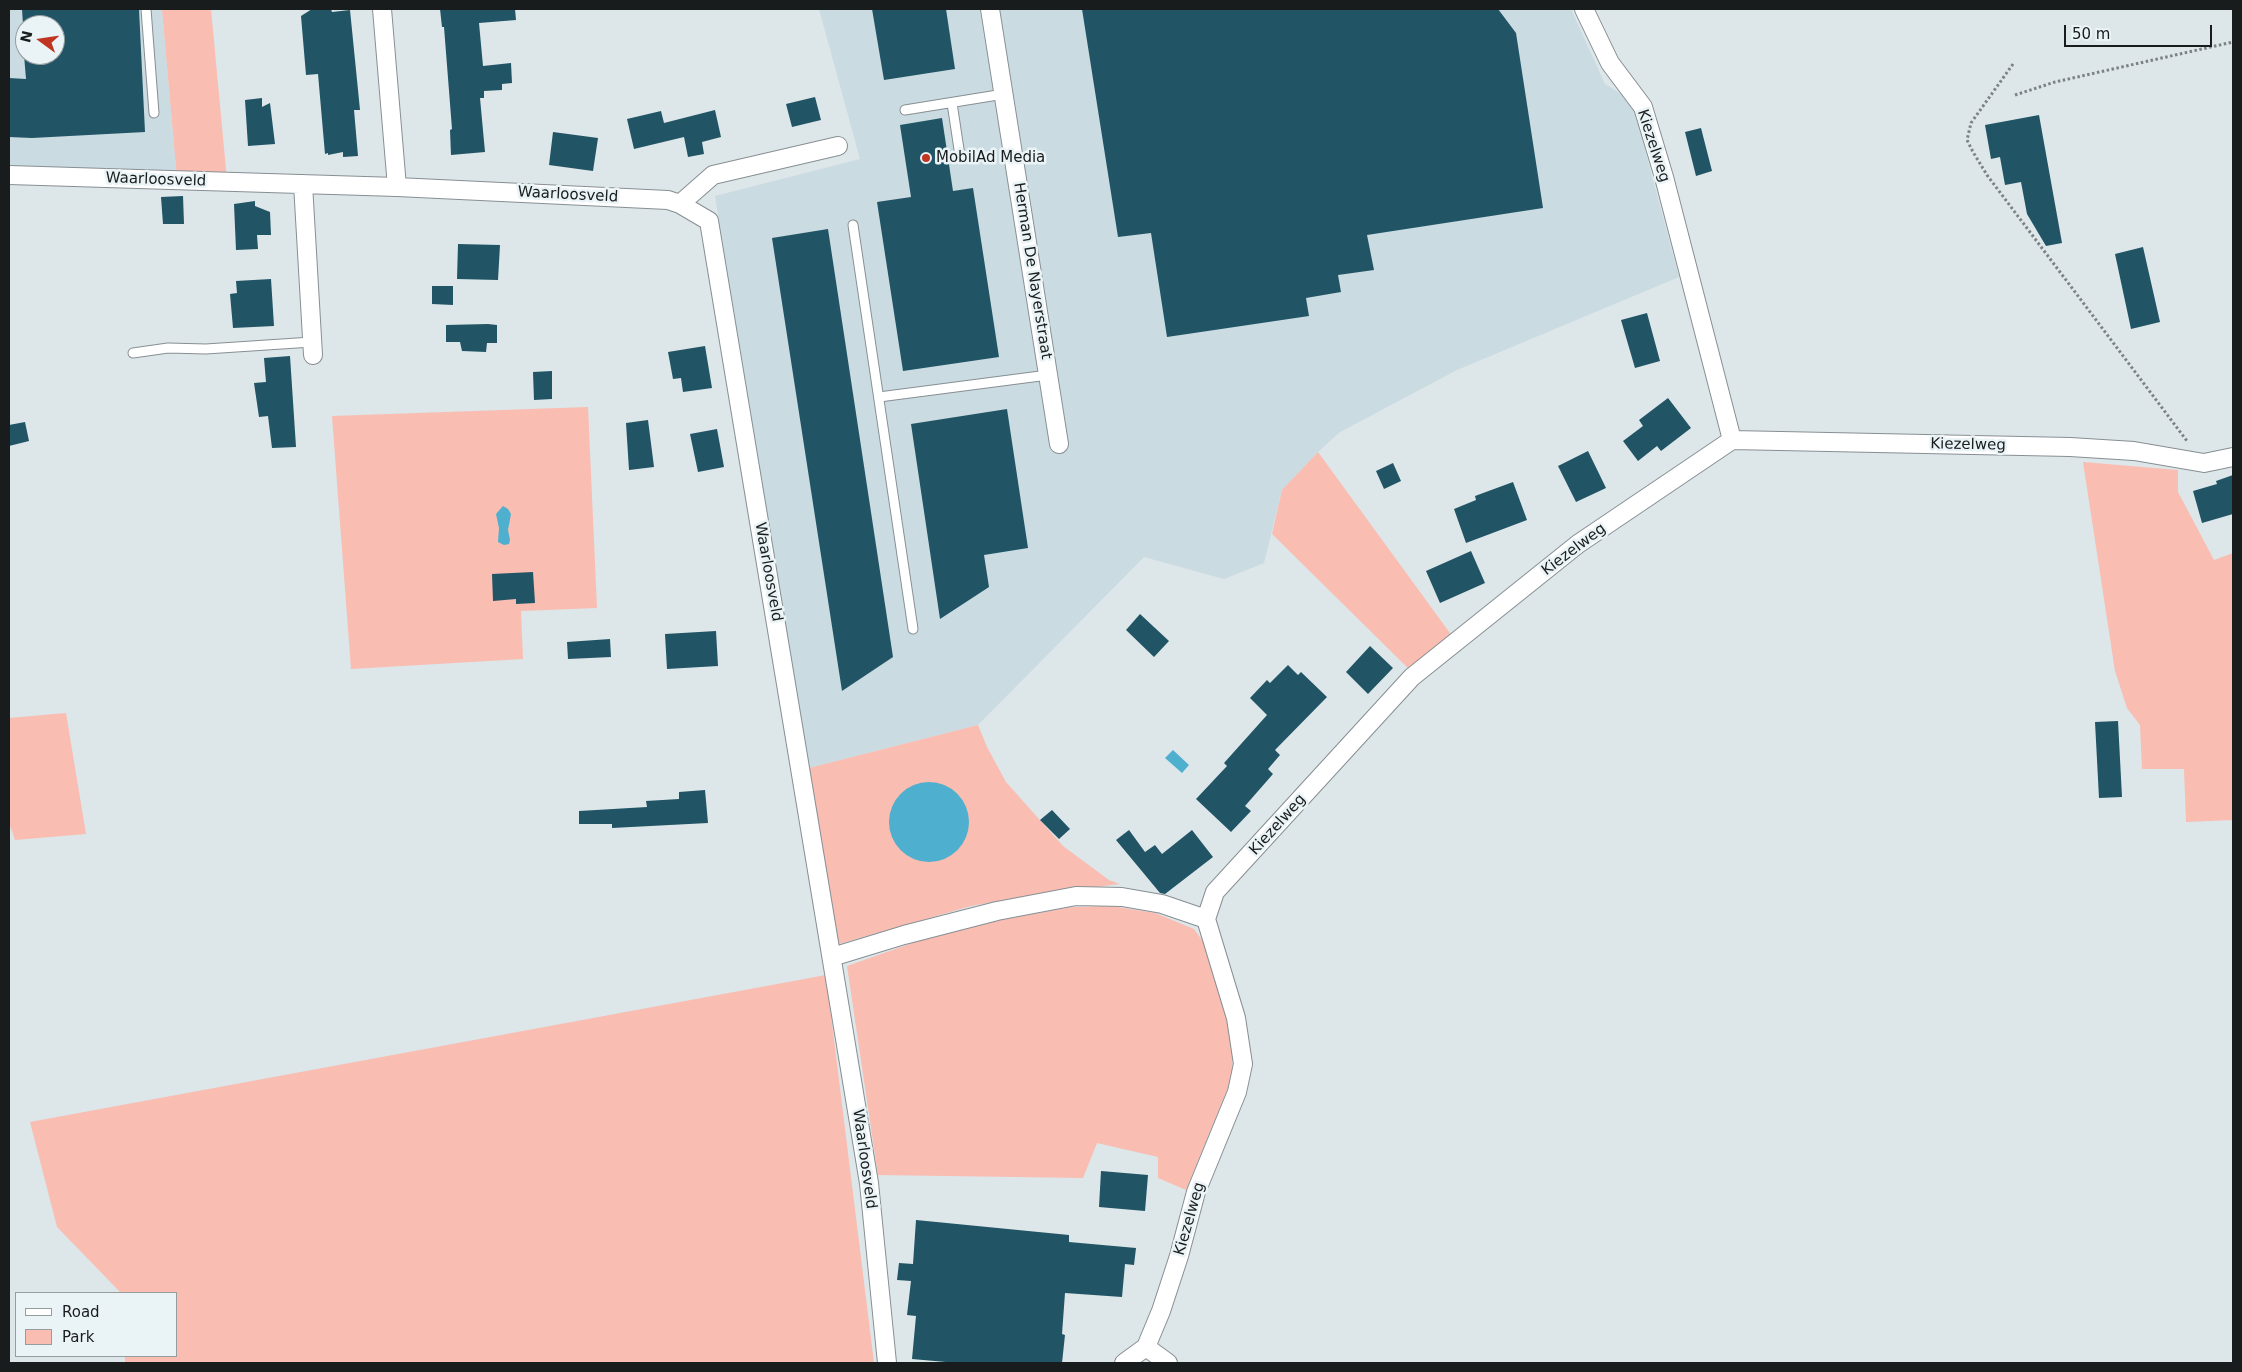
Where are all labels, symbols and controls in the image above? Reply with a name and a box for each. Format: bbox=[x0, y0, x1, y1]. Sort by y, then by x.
north arrow bbox=[15, 15, 65, 65]
scale bar bbox=[2067, 15, 2214, 47]
text: 50 m bbox=[2072, 25, 2110, 43]
text: N bbox=[17, 29, 36, 44]
street label: Kiezelweg bbox=[1633, 107, 1673, 185]
place label: MobilAd Media bbox=[936, 149, 1045, 167]
marker: MobilAd Media bbox=[920, 152, 932, 164]
street label: Waarloosveld bbox=[105, 169, 207, 191]
street label: Herman De Nayerstraat bbox=[1009, 181, 1055, 361]
street label: Waarloosveld bbox=[517, 183, 619, 207]
street label: Kiezelweg bbox=[1930, 435, 2006, 455]
street label: Kiezelweg bbox=[1538, 520, 1610, 580]
street label: Waarloosveld bbox=[750, 521, 786, 623]
street label: Kiezelweg bbox=[1246, 791, 1310, 859]
street label: Waarloosveld bbox=[848, 1108, 880, 1210]
street label: Kiezelweg bbox=[1171, 1180, 1209, 1258]
legend bbox=[15, 1292, 178, 1357]
text: Road bbox=[62, 1303, 100, 1321]
text: Park bbox=[62, 1328, 94, 1346]

